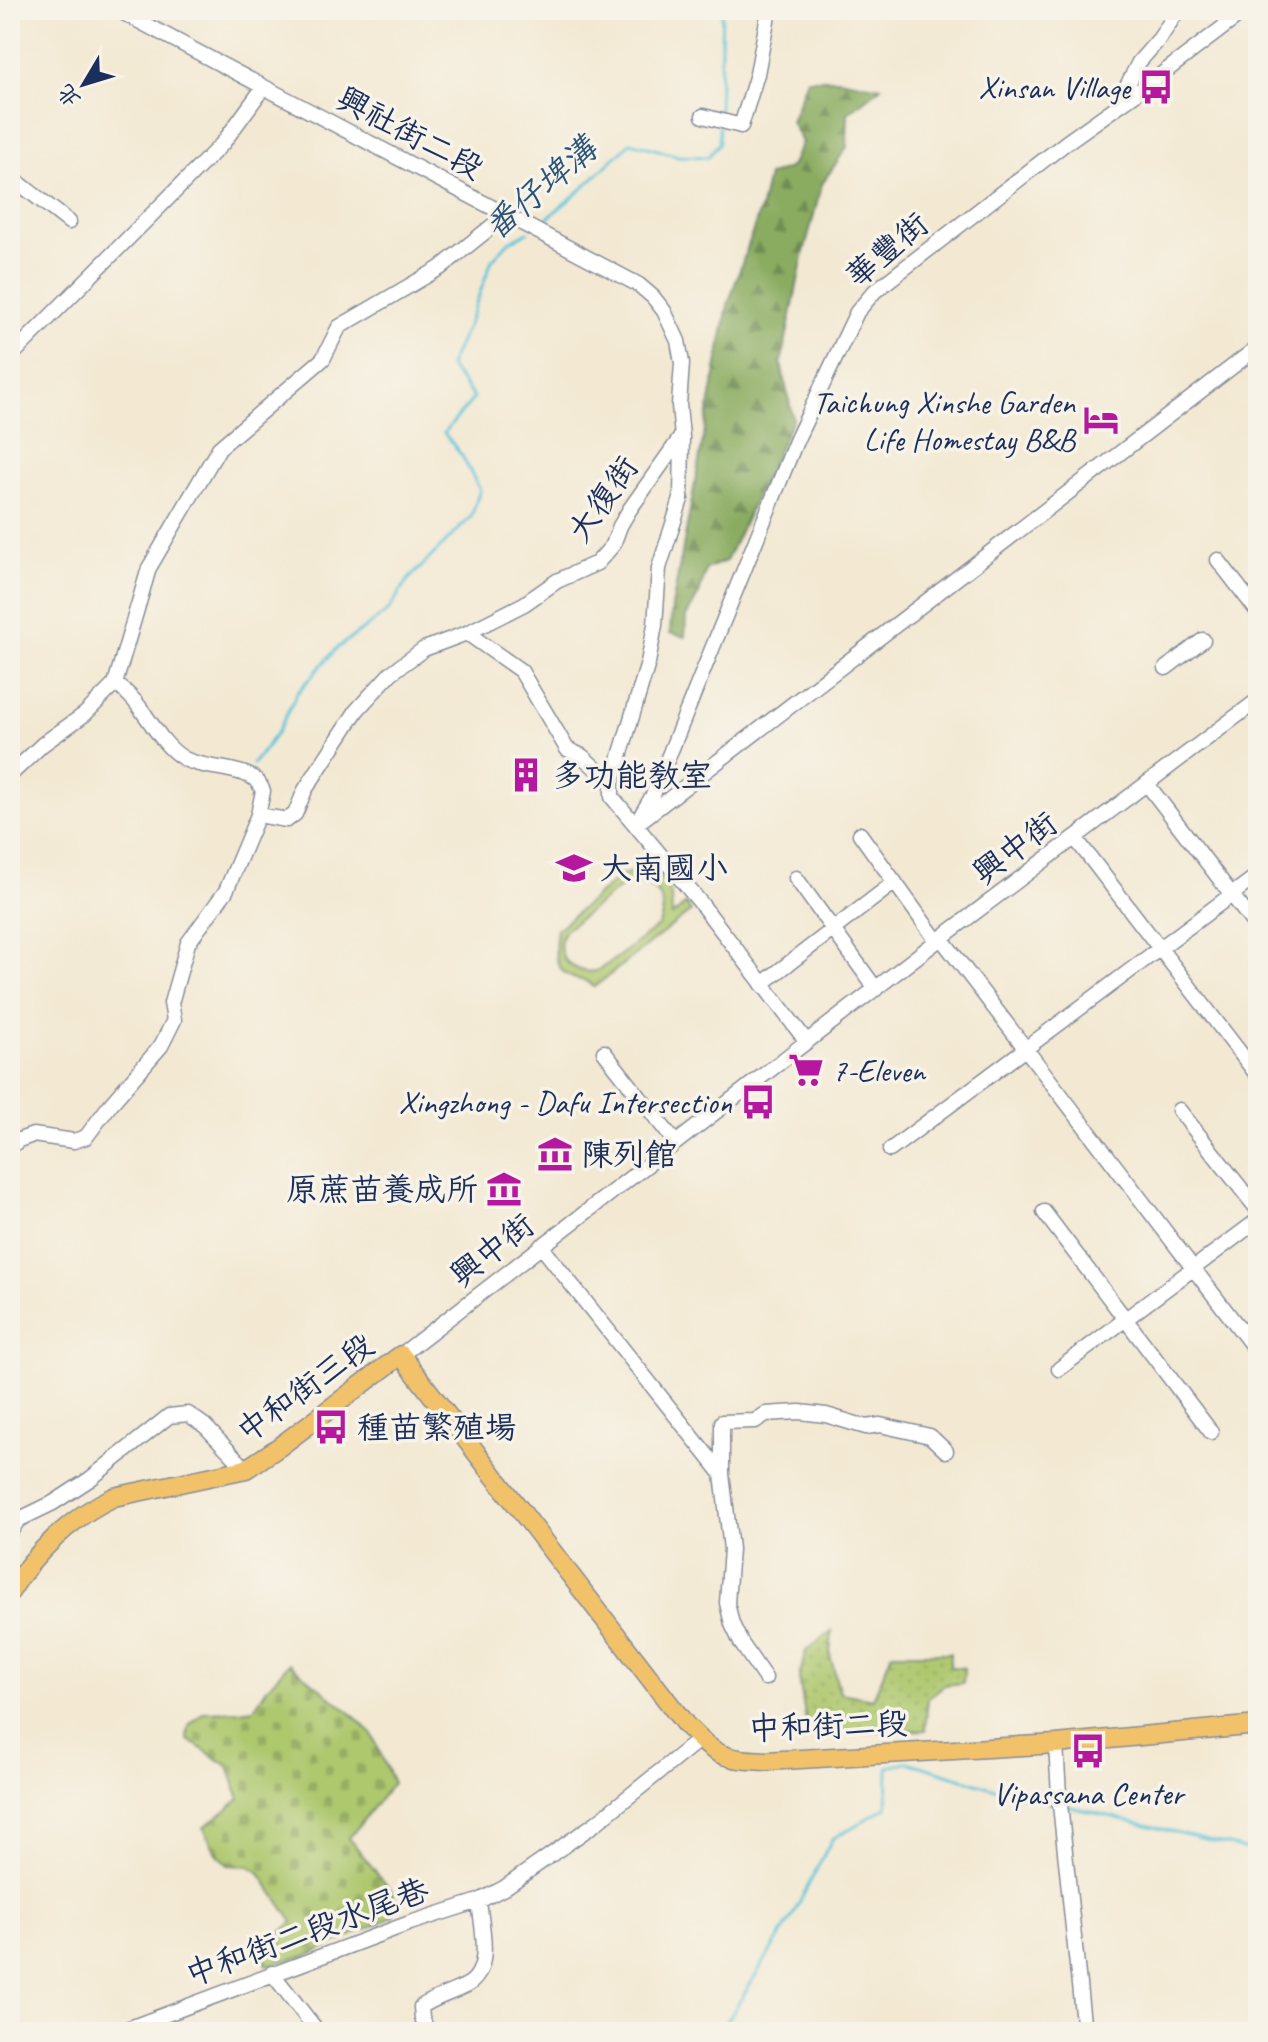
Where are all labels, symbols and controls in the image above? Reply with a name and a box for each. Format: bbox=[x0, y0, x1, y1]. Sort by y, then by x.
north arrow bbox=[44, 44, 124, 124]
place label: Xinsan Village bbox=[978, 67, 1133, 108]
bus stop icon: Xinsan Village bbox=[1137, 68, 1175, 106]
street label: 興社街二段 bbox=[330, 77, 490, 189]
text: 北 bbox=[51, 78, 87, 113]
water label: 番仔埤溝 bbox=[475, 125, 608, 249]
street label: 華豐街 bbox=[837, 203, 937, 297]
place label: Taichung Xinshe Garden Life Homestay B&B bbox=[813, 382, 1077, 460]
hotel icon: Taichung Xinshe Garden Life Homestay B&B bbox=[1082, 401, 1120, 439]
street label: 大復街 bbox=[559, 448, 647, 550]
place label: 多功能教室 bbox=[552, 755, 712, 796]
building icon: 多功能教室 bbox=[507, 756, 545, 794]
street label: 興中街 bbox=[964, 803, 1066, 893]
place label: 大南國小 bbox=[600, 848, 728, 889]
school or university icon: 大南國小 bbox=[555, 849, 593, 887]
place label: 7-Eleven bbox=[832, 1050, 927, 1091]
supermarket icon: 7-Eleven bbox=[787, 1051, 825, 1089]
place label: Xingzhong - Dafu Intersection bbox=[399, 1082, 733, 1123]
bus stop icon: Xingzhong - Dafu Intersection bbox=[739, 1083, 777, 1121]
place label: 陳列館 bbox=[581, 1134, 677, 1175]
museum icon: 陳列館 bbox=[536, 1135, 574, 1173]
place label: 原蔗苗養成所 bbox=[286, 1169, 478, 1210]
museum icon: 原蔗苗養成所 bbox=[485, 1170, 523, 1208]
street label: 興中街 bbox=[442, 1204, 542, 1296]
street label: 中和街三段 bbox=[228, 1324, 382, 1452]
place label: 種苗繁殖場 bbox=[357, 1407, 517, 1448]
bus stop icon: 種苗繁殖場 bbox=[312, 1408, 350, 1446]
street label: 中和街二段 bbox=[747, 1703, 909, 1749]
bus stop icon: Vipassana Center bbox=[1069, 1732, 1107, 1770]
place label: Vipassana Center bbox=[993, 1773, 1187, 1814]
street label: 中和街二段水尾巷 bbox=[180, 1869, 434, 1995]

